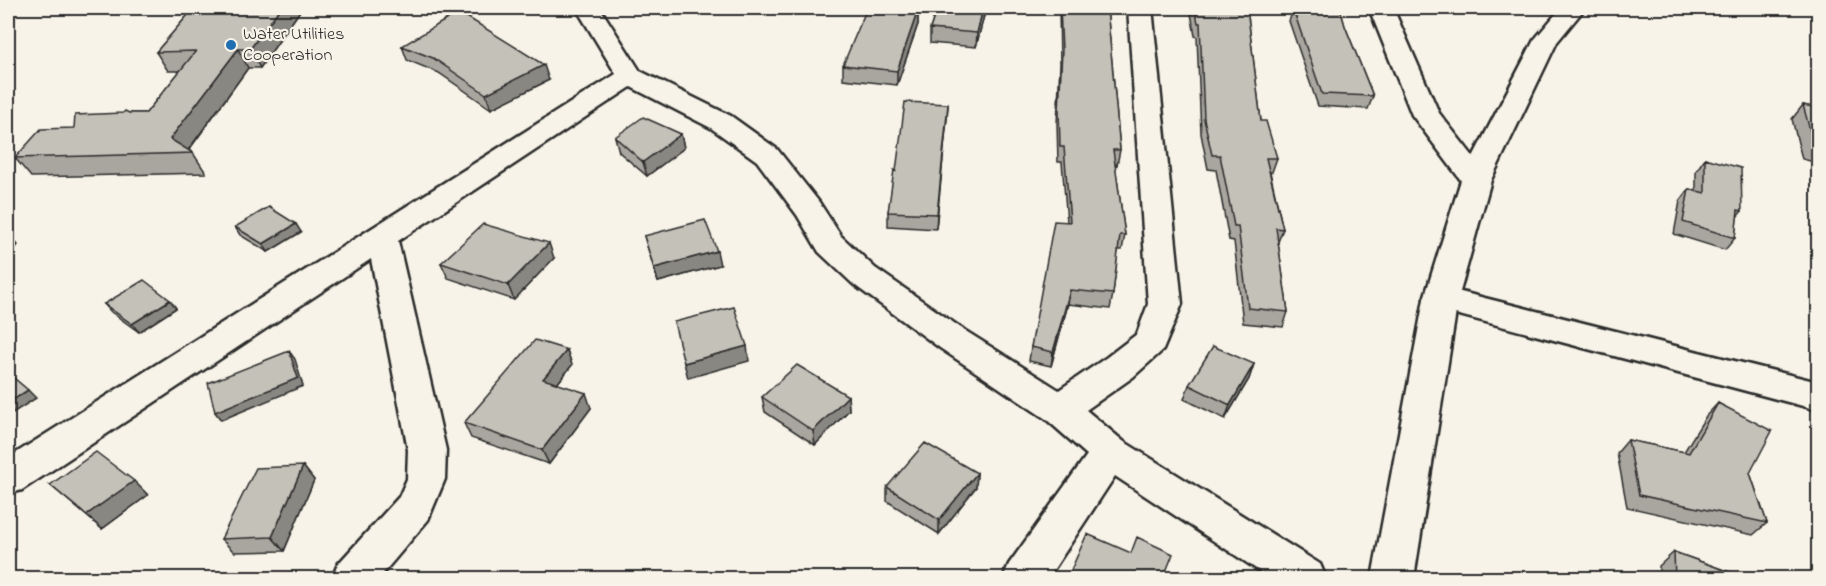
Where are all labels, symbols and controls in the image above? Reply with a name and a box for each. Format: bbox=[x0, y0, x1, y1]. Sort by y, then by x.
place label: Water Utilities Cooperation bbox=[243, 22, 344, 69]
marker: Water Utilities Cooperation bbox=[224, 38, 238, 52]

